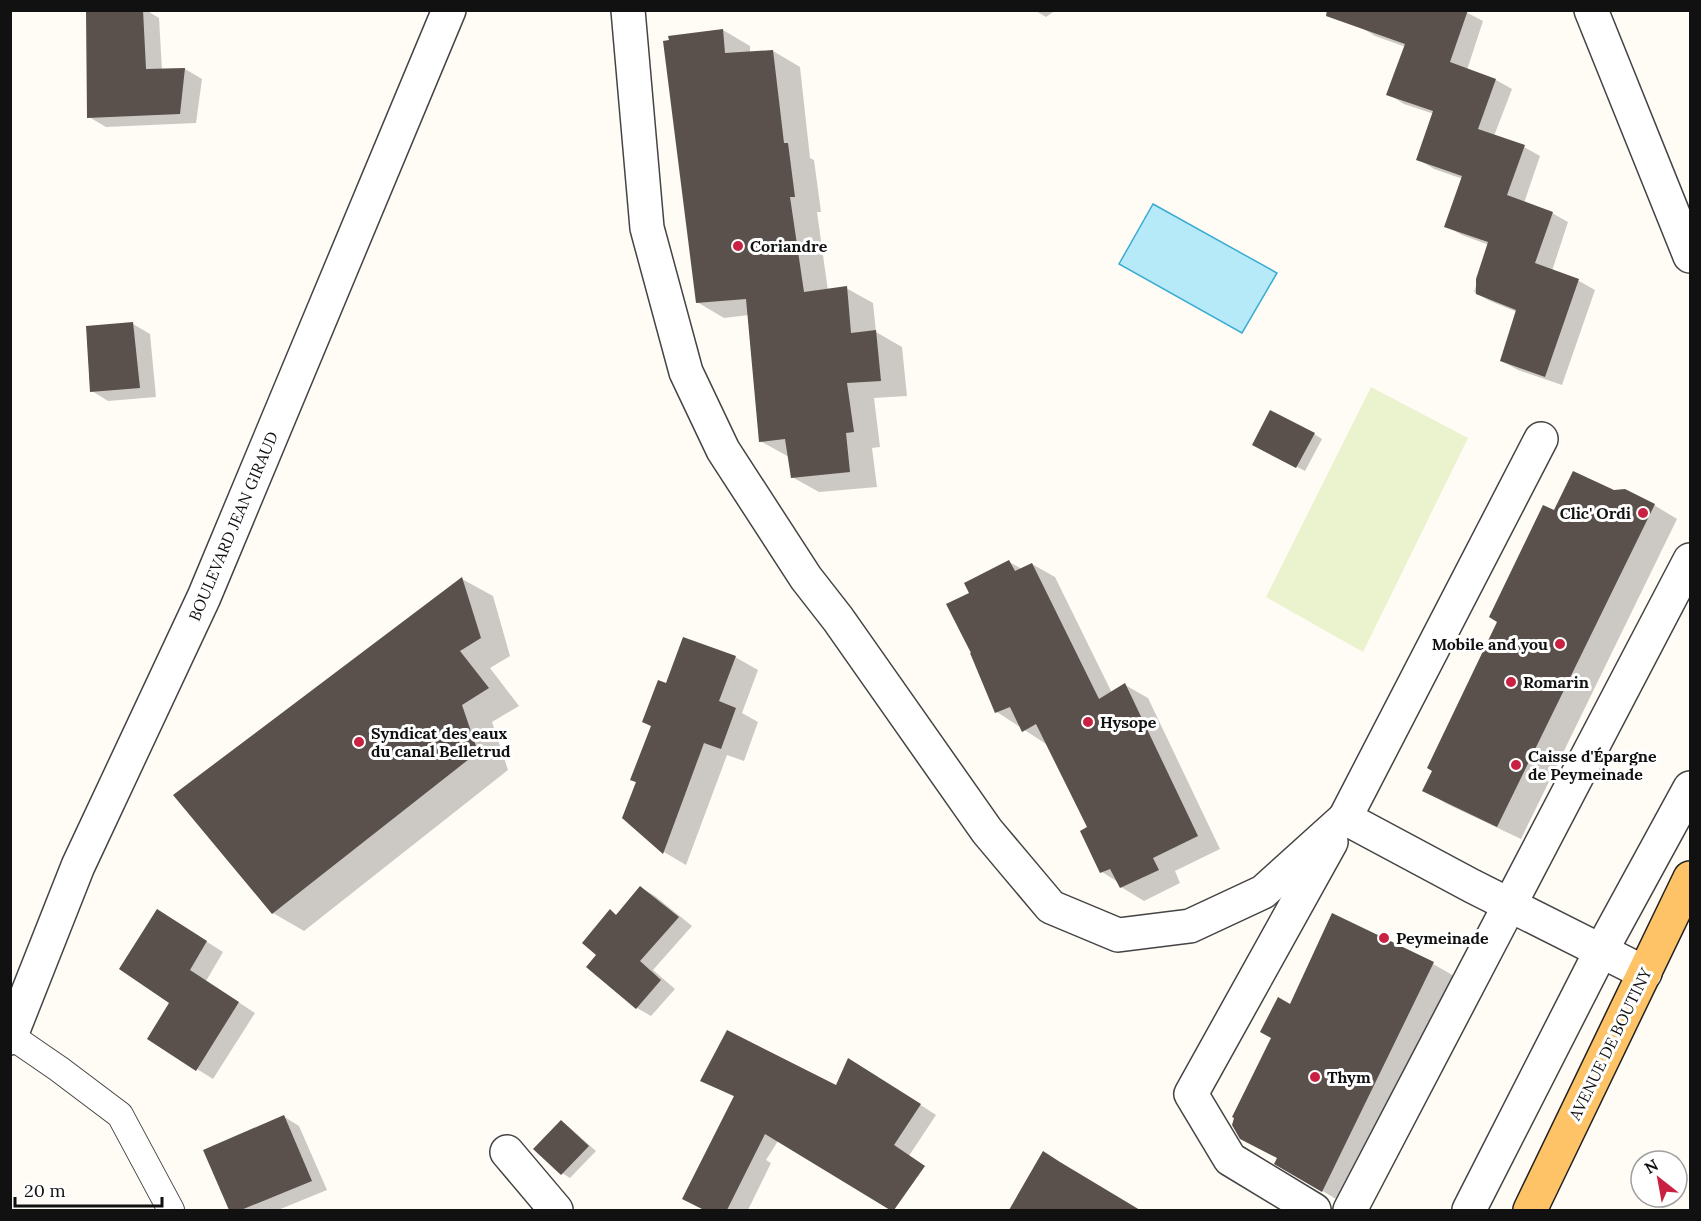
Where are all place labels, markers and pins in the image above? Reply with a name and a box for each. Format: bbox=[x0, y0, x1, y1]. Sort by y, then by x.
place label: Coriandre bbox=[750, 236, 828, 256]
marker: Coriandre bbox=[731, 239, 745, 253]
place label: Clic' Ordi bbox=[1560, 503, 1631, 523]
marker: Clic' Ordi bbox=[1636, 506, 1650, 520]
place label: Mobile and you bbox=[1432, 634, 1548, 654]
marker: Mobile and you bbox=[1553, 637, 1567, 651]
place label: Romarin bbox=[1523, 672, 1589, 692]
marker: Romarin bbox=[1504, 675, 1518, 689]
place label: Hysope bbox=[1100, 712, 1157, 732]
marker: Hysope bbox=[1081, 715, 1095, 729]
place label: Syndicat des eaux du canal Belletrud bbox=[371, 723, 511, 761]
marker: Syndicat des eaux du canal Belletrud bbox=[352, 735, 366, 749]
place label: Caisse d'Épargne de Peymeinade bbox=[1528, 746, 1657, 784]
marker: Caisse d'Épargne de Peymeinade bbox=[1509, 758, 1523, 772]
place label: Peymeinade bbox=[1396, 928, 1489, 948]
marker: Peymeinade bbox=[1377, 931, 1391, 945]
place label: Thym bbox=[1327, 1067, 1371, 1087]
marker: Thym bbox=[1308, 1070, 1322, 1084]

